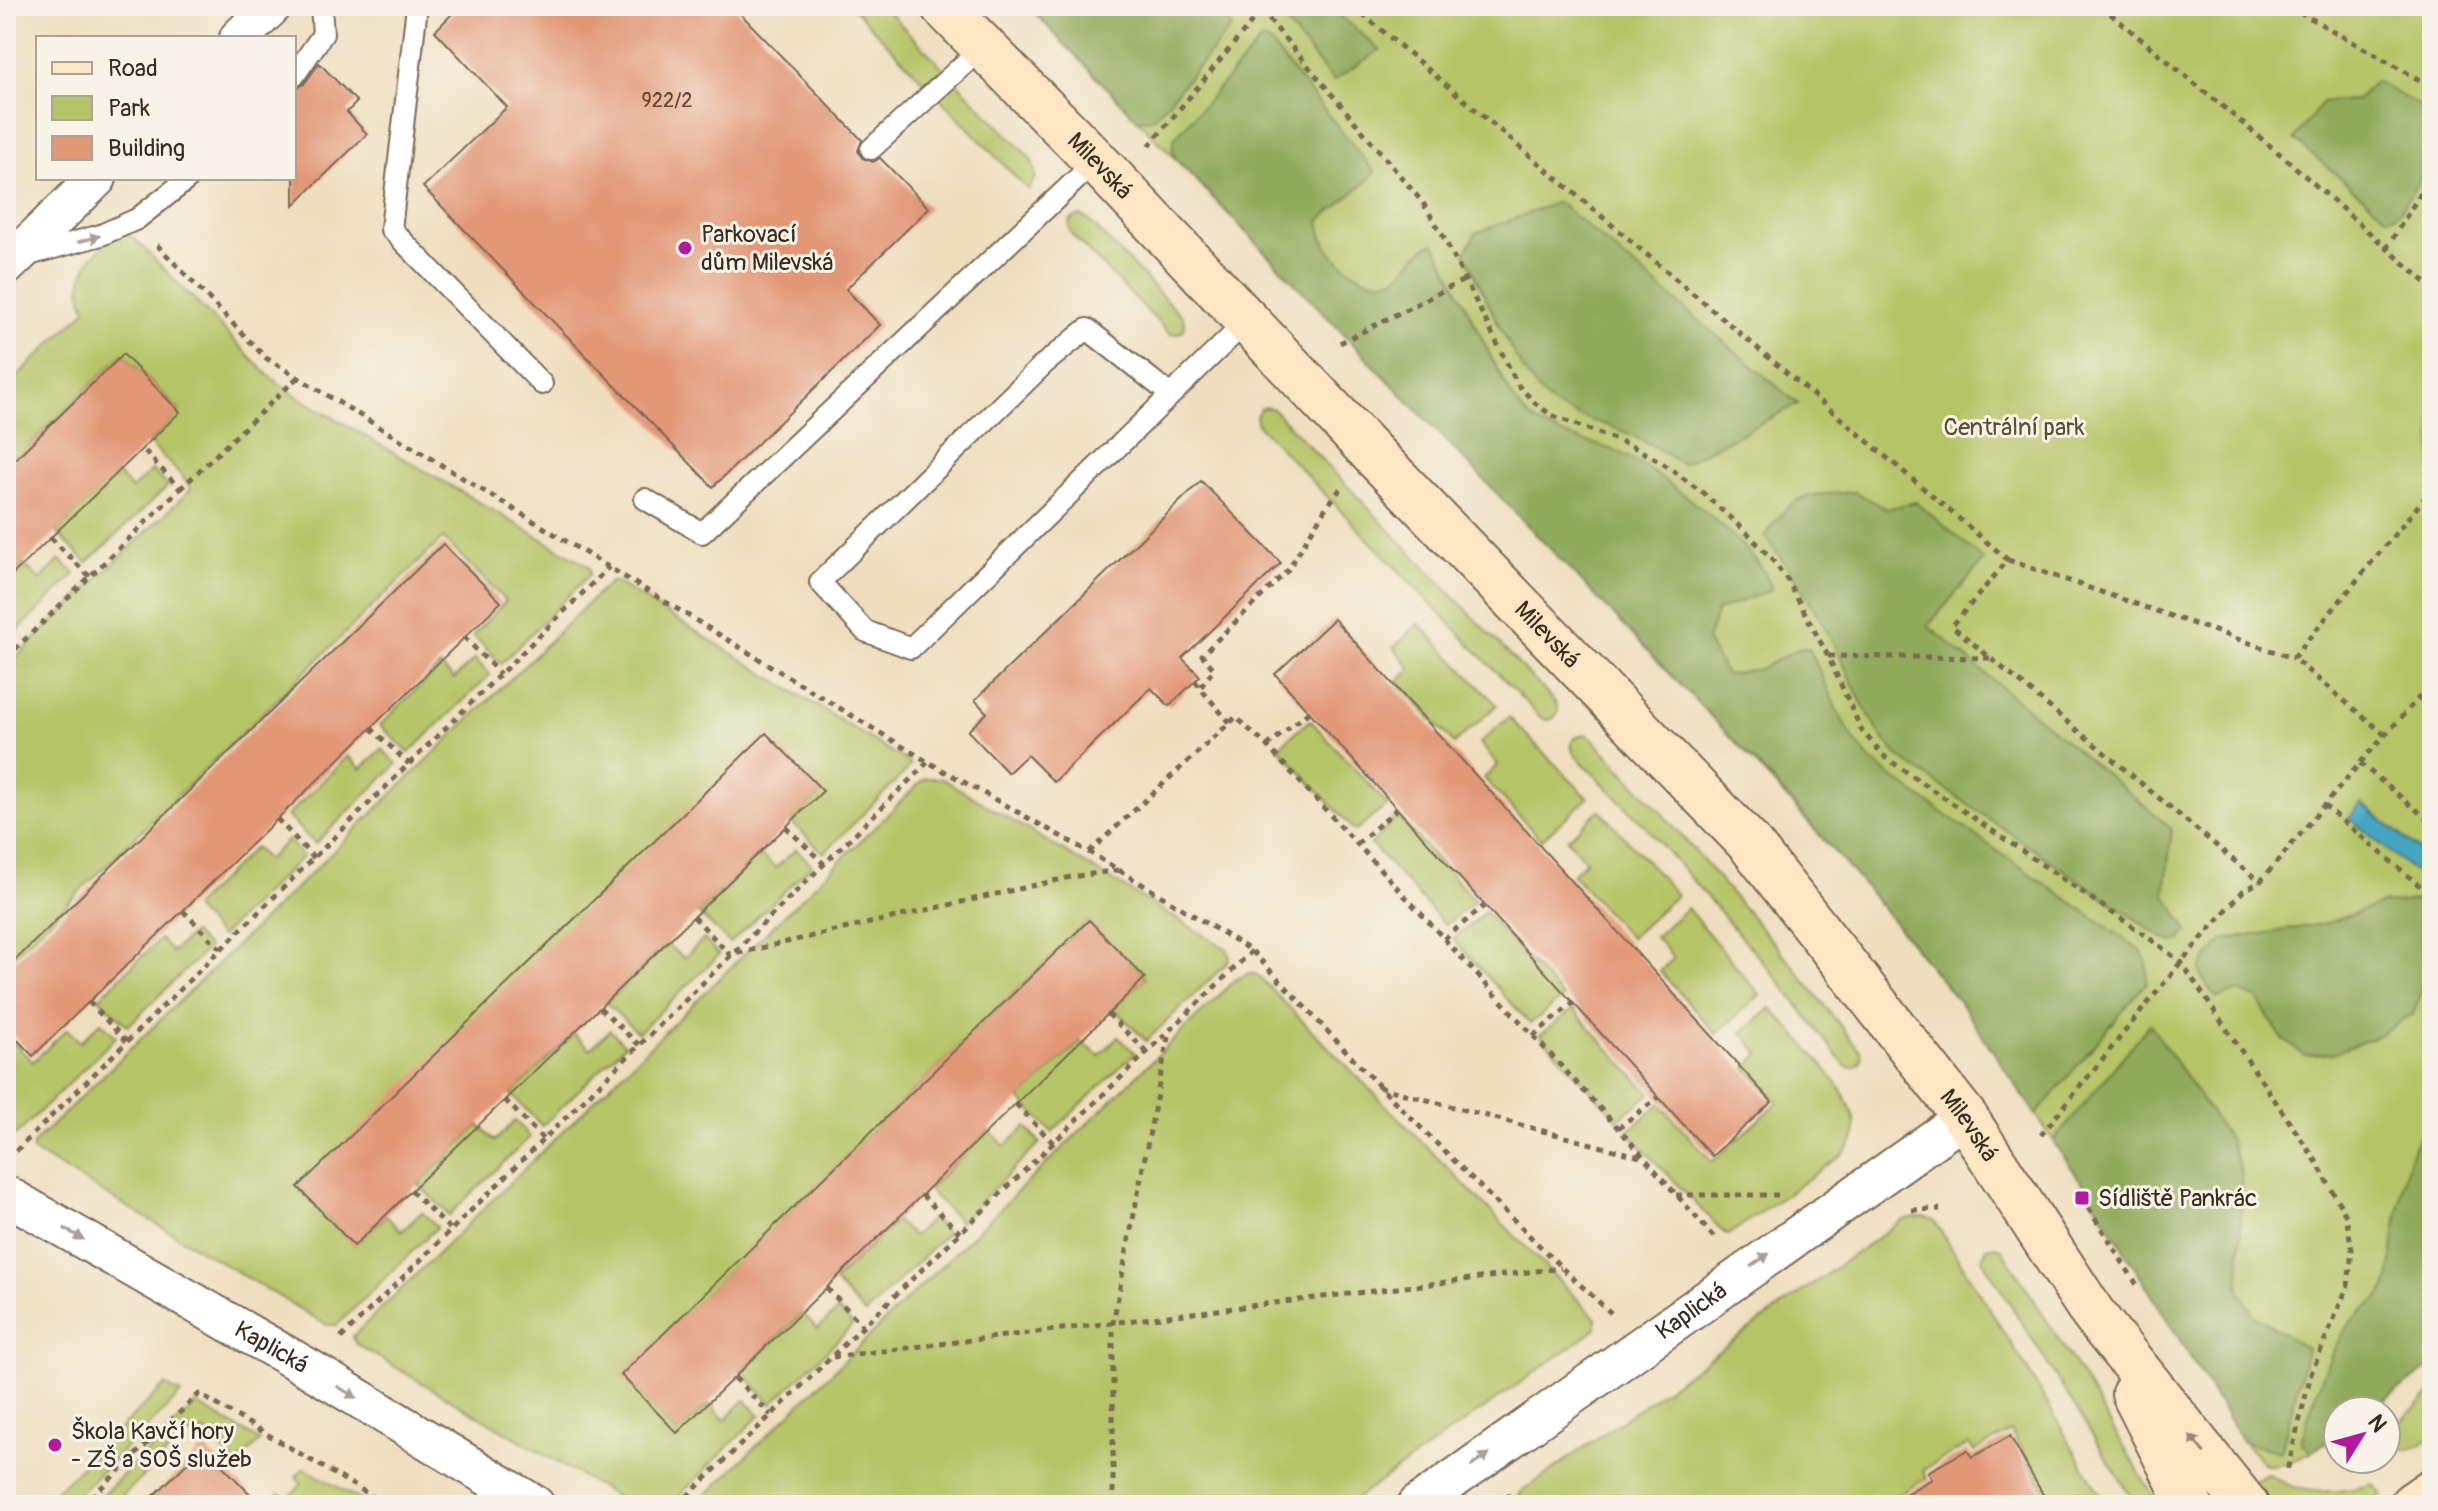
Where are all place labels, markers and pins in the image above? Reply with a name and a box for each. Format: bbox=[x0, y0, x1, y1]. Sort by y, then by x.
place label: Parkovací dům Milevská bbox=[701, 220, 834, 277]
marker: Parkovací dům Milevská bbox=[676, 239, 694, 257]
place label: Sídliště Pankrác bbox=[2098, 1184, 2257, 1213]
marker: Sídliště Pankrác bbox=[2073, 1189, 2091, 1207]
place label: Škola Kavčí hory - ZŠ a SOŠ služeb bbox=[71, 1416, 252, 1474]
marker: Škola Kavčí hory - ZŠ a SOŠ služeb bbox=[46, 1436, 64, 1454]

